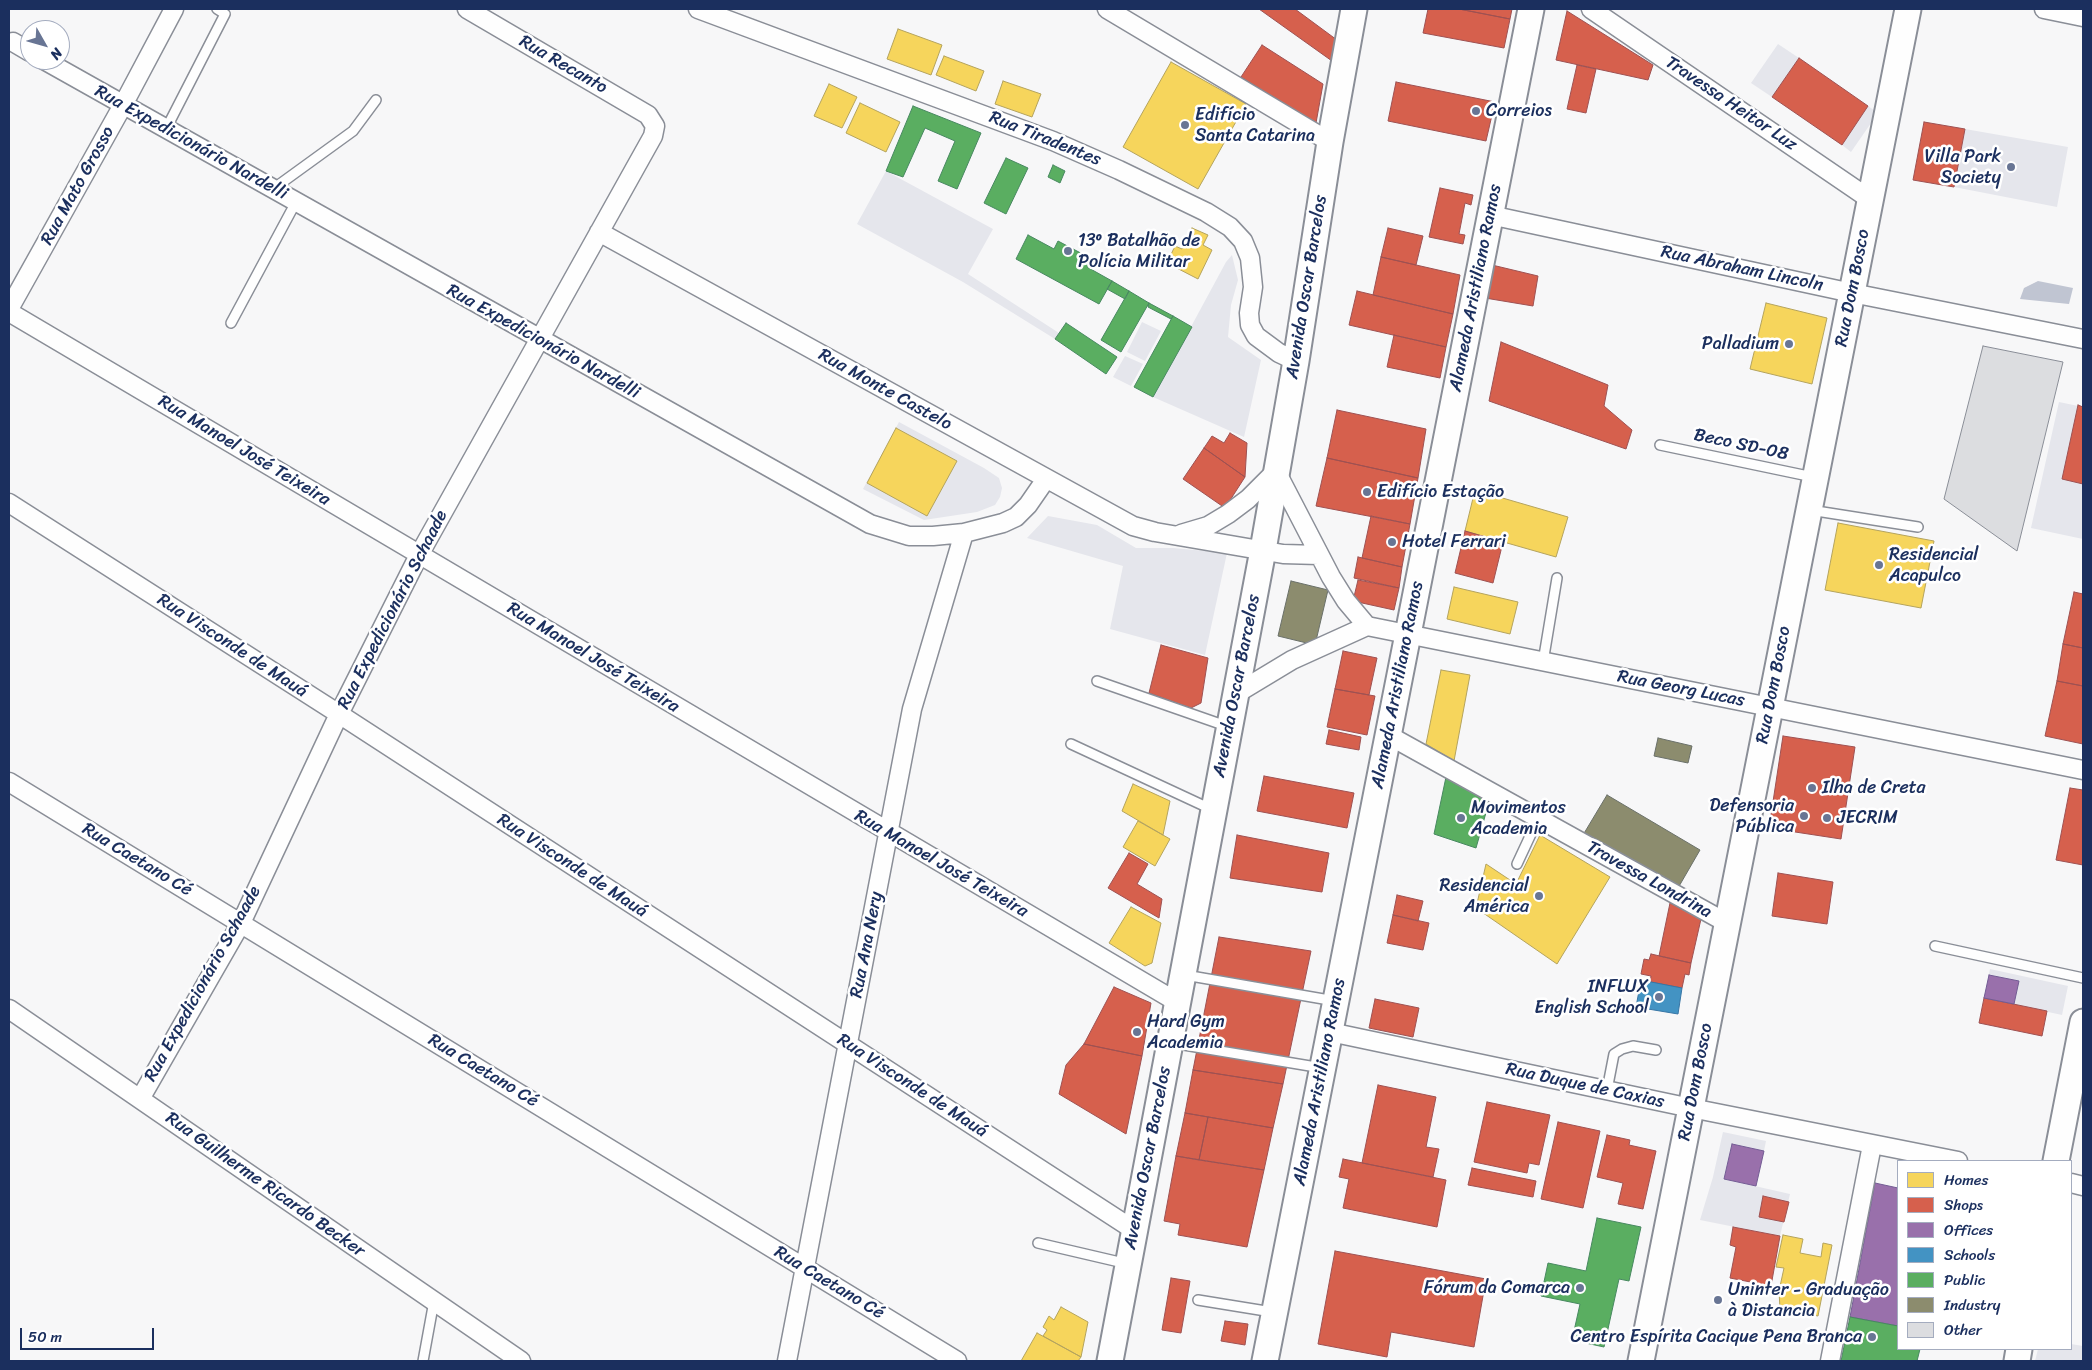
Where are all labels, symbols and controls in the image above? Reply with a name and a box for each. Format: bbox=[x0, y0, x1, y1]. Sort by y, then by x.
north arrow bbox=[20, 20, 70, 70]
street label: Rua Recanto bbox=[515, 31, 611, 99]
text: N bbox=[44, 42, 69, 65]
street label: Travessa Heitor Luz bbox=[1661, 52, 1801, 156]
street label: Rua Expedicionário Nardelli bbox=[91, 81, 291, 205]
place label: Correios bbox=[1486, 100, 1552, 122]
place label: Edifício Santa Catarina bbox=[1195, 104, 1315, 146]
marker: Correios bbox=[1470, 105, 1482, 117]
street label: Rua Tiradentes bbox=[986, 107, 1104, 171]
marker: Edifício Santa Catarina bbox=[1179, 119, 1191, 131]
street label: Rua Mato Grosso bbox=[36, 123, 120, 249]
place label: Villa Park Society bbox=[1924, 146, 2001, 188]
marker: Villa Park Society bbox=[2005, 161, 2017, 173]
street label: Alameda Aristiliano Ramos bbox=[1445, 182, 1507, 394]
street label: Avenida Oscar Barcelos bbox=[1282, 194, 1332, 380]
street label: Rua Dom Bosco bbox=[1831, 227, 1875, 349]
place label: 13º Batalhão de Polícia Militar bbox=[1078, 230, 1200, 272]
street label: Rua Abraham Lincoln bbox=[1659, 241, 1825, 297]
marker: 13º Batalhão de Polícia Militar bbox=[1062, 245, 1074, 257]
street label: Rua Expedicionário Nardelli bbox=[443, 280, 643, 404]
place label: Palladium bbox=[1702, 333, 1779, 355]
marker: Palladium bbox=[1783, 338, 1795, 350]
street label: Rua Monte Castelo bbox=[814, 344, 956, 436]
street label: Rua Manoel José Teixeira bbox=[154, 391, 334, 511]
street label: Beco SD-08 bbox=[1692, 424, 1790, 466]
place label: Edifício Estação bbox=[1377, 481, 1504, 503]
marker: Edifício Estação bbox=[1361, 486, 1373, 498]
street label: Rua Expedicionário Schaade bbox=[333, 507, 453, 713]
place label: Hotel Ferrari bbox=[1402, 531, 1506, 553]
marker: Hotel Ferrari bbox=[1386, 536, 1398, 548]
place label: Residencial Acapulco bbox=[1889, 544, 1978, 586]
marker: Residencial Acapulco bbox=[1873, 559, 1885, 571]
street label: Alameda Aristiliano Ramos bbox=[1367, 579, 1429, 791]
street label: Rua Visconde de Mauá bbox=[153, 589, 311, 703]
street label: Avenida Oscar Barcelos bbox=[1209, 593, 1265, 779]
street label: Rua Manoel José Teixeira bbox=[503, 598, 683, 718]
street label: Rua Dom Bosco bbox=[1752, 624, 1796, 746]
street label: Rua Georg Lucas bbox=[1615, 666, 1747, 712]
place label: Ilha de Creta bbox=[1822, 777, 1926, 799]
marker: Ilha de Creta bbox=[1806, 782, 1818, 794]
place label: Defensoria Pública bbox=[1709, 795, 1794, 838]
place label: Movimentos Academia bbox=[1471, 797, 1566, 840]
street label: Rua Manoel José Teixeira bbox=[850, 805, 1032, 923]
place label: JECRIM bbox=[1837, 807, 1898, 829]
street label: Rua Visconde de Mauá bbox=[493, 809, 651, 923]
marker: Defensoria Pública bbox=[1798, 810, 1810, 822]
marker: Movimentos Academia bbox=[1455, 812, 1467, 824]
marker: JECRIM bbox=[1821, 812, 1833, 824]
street label: Rua Caetano Cé bbox=[78, 819, 196, 901]
street label: Travessa Londrina bbox=[1583, 837, 1715, 923]
place label: Residencial América bbox=[1440, 875, 1529, 918]
street label: Rua Expedicionário Schaade bbox=[140, 882, 266, 1086]
street label: Rua Ana Nery bbox=[846, 890, 888, 1000]
marker: Residencial América bbox=[1533, 890, 1545, 902]
street label: Alameda Aristiliano Ramos bbox=[1289, 976, 1351, 1188]
place label: INFLUX English School bbox=[1535, 976, 1649, 1019]
marker: INFLUX English School bbox=[1653, 991, 1665, 1003]
place label: Hard Gym Academia bbox=[1147, 1011, 1225, 1054]
street label: Rua Dom Bosco bbox=[1674, 1021, 1718, 1143]
marker: Hard Gym Academia bbox=[1131, 1026, 1143, 1038]
street label: Rua Visconde de Mauá bbox=[833, 1029, 991, 1143]
street label: Rua Caetano Cé bbox=[424, 1030, 542, 1112]
street label: Rua Duque de Caxias bbox=[1504, 1059, 1666, 1113]
street label: Avenida Oscar Barcelos bbox=[1120, 1065, 1176, 1251]
street label: Rua Guilherme Ricardo Becker bbox=[161, 1108, 369, 1262]
legend bbox=[1897, 1160, 2072, 1350]
text: Homes bbox=[1944, 1167, 1988, 1193]
text: Shops bbox=[1944, 1192, 1983, 1218]
text: Offices bbox=[1944, 1217, 1993, 1243]
street label: Rua Caetano Cé bbox=[770, 1242, 888, 1324]
text: Schools bbox=[1944, 1242, 1995, 1268]
text: Public bbox=[1944, 1267, 1985, 1293]
place label: Fórum da Comarca bbox=[1424, 1277, 1570, 1299]
place label: Uninter - Graduação à Distancia bbox=[1728, 1279, 1889, 1322]
marker: Fórum da Comarca bbox=[1574, 1282, 1586, 1294]
text: Industry bbox=[1944, 1292, 2001, 1318]
marker: Uninter - Graduação à Distancia bbox=[1712, 1294, 1724, 1306]
text: Other bbox=[1944, 1317, 1982, 1343]
scale bar bbox=[22, 1318, 156, 1350]
text: 50 m bbox=[28, 1324, 62, 1350]
place label: Centro Espírita Cacique Pena Branca bbox=[1570, 1326, 1862, 1348]
marker: Centro Espírita Cacique Pena Branca bbox=[1866, 1331, 1878, 1343]

